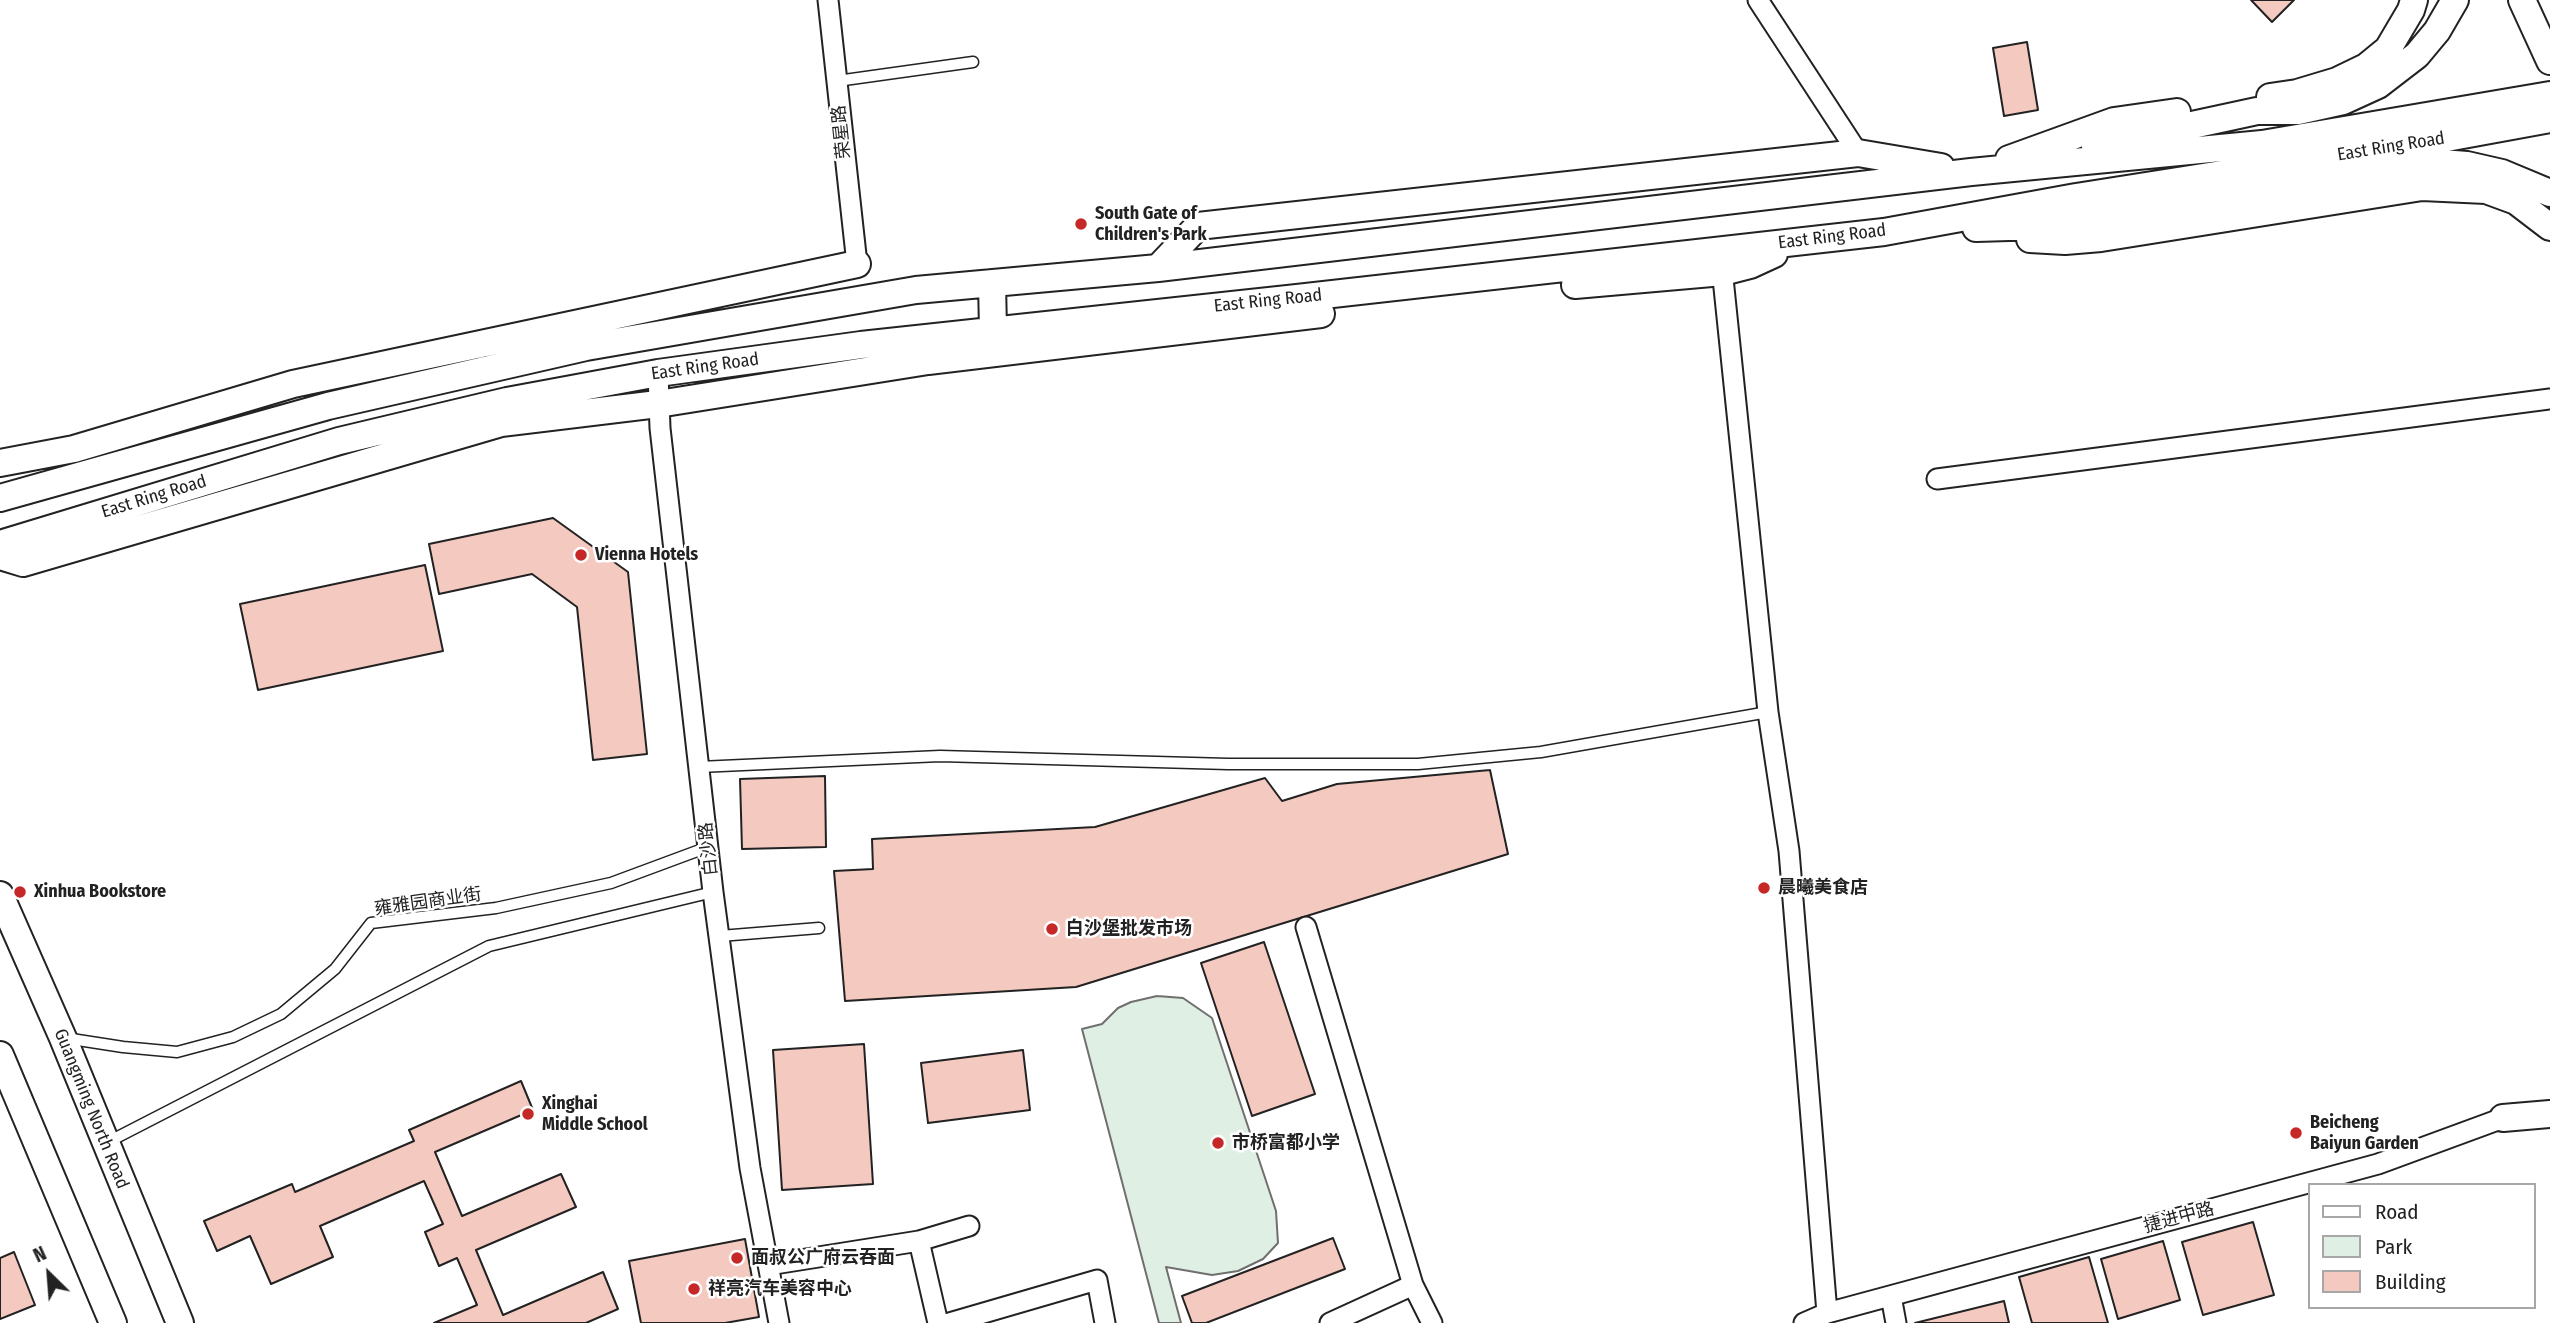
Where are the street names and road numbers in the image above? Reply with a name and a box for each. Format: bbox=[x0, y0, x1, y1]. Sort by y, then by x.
street label: 荣星路 bbox=[828, 104, 856, 160]
street label: East Ring Road bbox=[2336, 128, 2446, 166]
street label: East Ring Road bbox=[1777, 220, 1887, 254]
street label: East Ring Road bbox=[1213, 285, 1323, 317]
street label: East Ring Road bbox=[650, 349, 760, 385]
street label: East Ring Road bbox=[99, 471, 209, 523]
street label: 白沙路 bbox=[695, 821, 723, 877]
street label: 雍雅园商业街 bbox=[373, 884, 483, 920]
street label: Guangming North Road bbox=[49, 1026, 133, 1192]
street label: 捷进中路 bbox=[2141, 1198, 2217, 1238]

